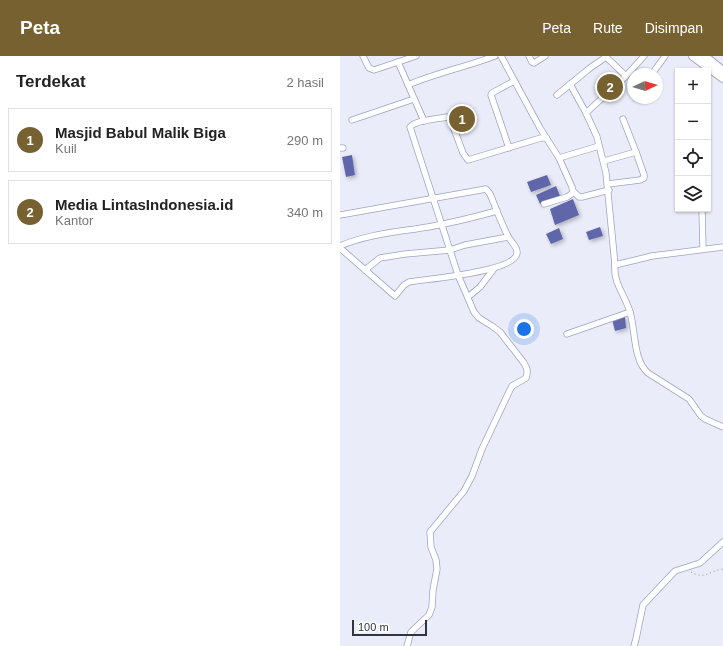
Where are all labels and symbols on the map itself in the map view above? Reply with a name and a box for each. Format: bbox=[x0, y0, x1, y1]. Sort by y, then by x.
north arrow bbox=[627, 68, 663, 104]
pin: 2 bbox=[597, 72, 623, 102]
pin: 1 bbox=[449, 104, 475, 134]
your location bbox=[514, 319, 534, 339]
scale bar bbox=[352, 618, 427, 637]

